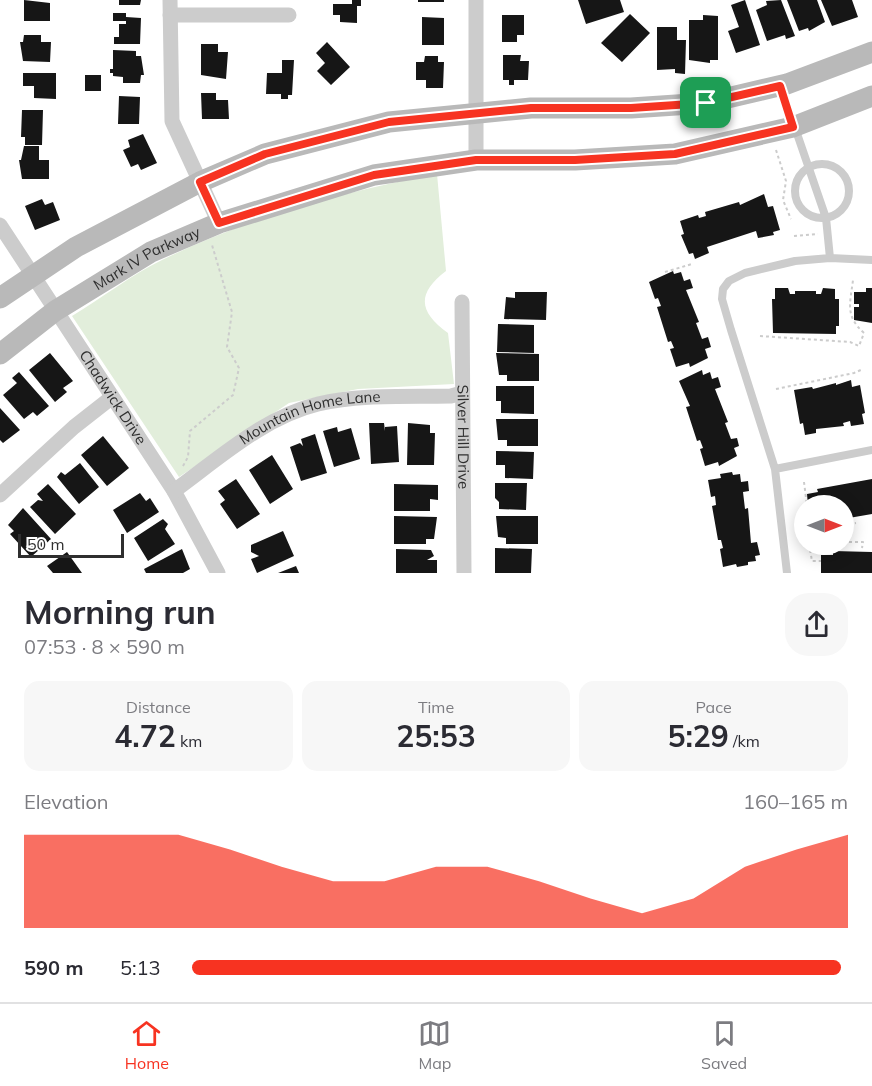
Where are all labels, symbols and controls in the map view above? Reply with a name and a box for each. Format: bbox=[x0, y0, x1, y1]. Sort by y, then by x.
pin bbox=[680, 77, 731, 128]
icon: arrive bbox=[689, 86, 722, 119]
street label: Mark IV Parkway bbox=[90, 222, 203, 294]
street label: Chadwick Drive bbox=[75, 346, 151, 448]
street label: Silver Hill Drive bbox=[454, 385, 473, 489]
street label: Mountain Home Lane bbox=[235, 387, 381, 449]
north arrow bbox=[794, 495, 854, 555]
map controls bbox=[794, 495, 854, 555]
scale bar bbox=[18, 531, 124, 558]
text: 50 m bbox=[27, 534, 64, 554]
text: Morning run bbox=[24, 591, 216, 632]
button: share bbox=[785, 593, 848, 656]
text: 07:53 · 8 × 590 m bbox=[24, 634, 185, 659]
text: Distance bbox=[126, 697, 191, 717]
text: Time bbox=[418, 697, 454, 717]
text: Pace bbox=[696, 697, 732, 717]
text: 4.72 bbox=[114, 717, 176, 755]
text: 25:53 bbox=[396, 717, 476, 755]
text: 5:29 bbox=[667, 717, 729, 755]
text: km bbox=[176, 731, 202, 751]
text: /km bbox=[729, 731, 760, 751]
text: Elevation bbox=[24, 789, 109, 814]
text: 160–165 m bbox=[743, 789, 848, 814]
text: 590 m bbox=[24, 955, 83, 980]
text: 5:13 bbox=[120, 955, 161, 980]
tab: Home bbox=[125, 1017, 169, 1073]
tab: Map bbox=[418, 1017, 451, 1073]
tab: Saved bbox=[701, 1017, 747, 1073]

